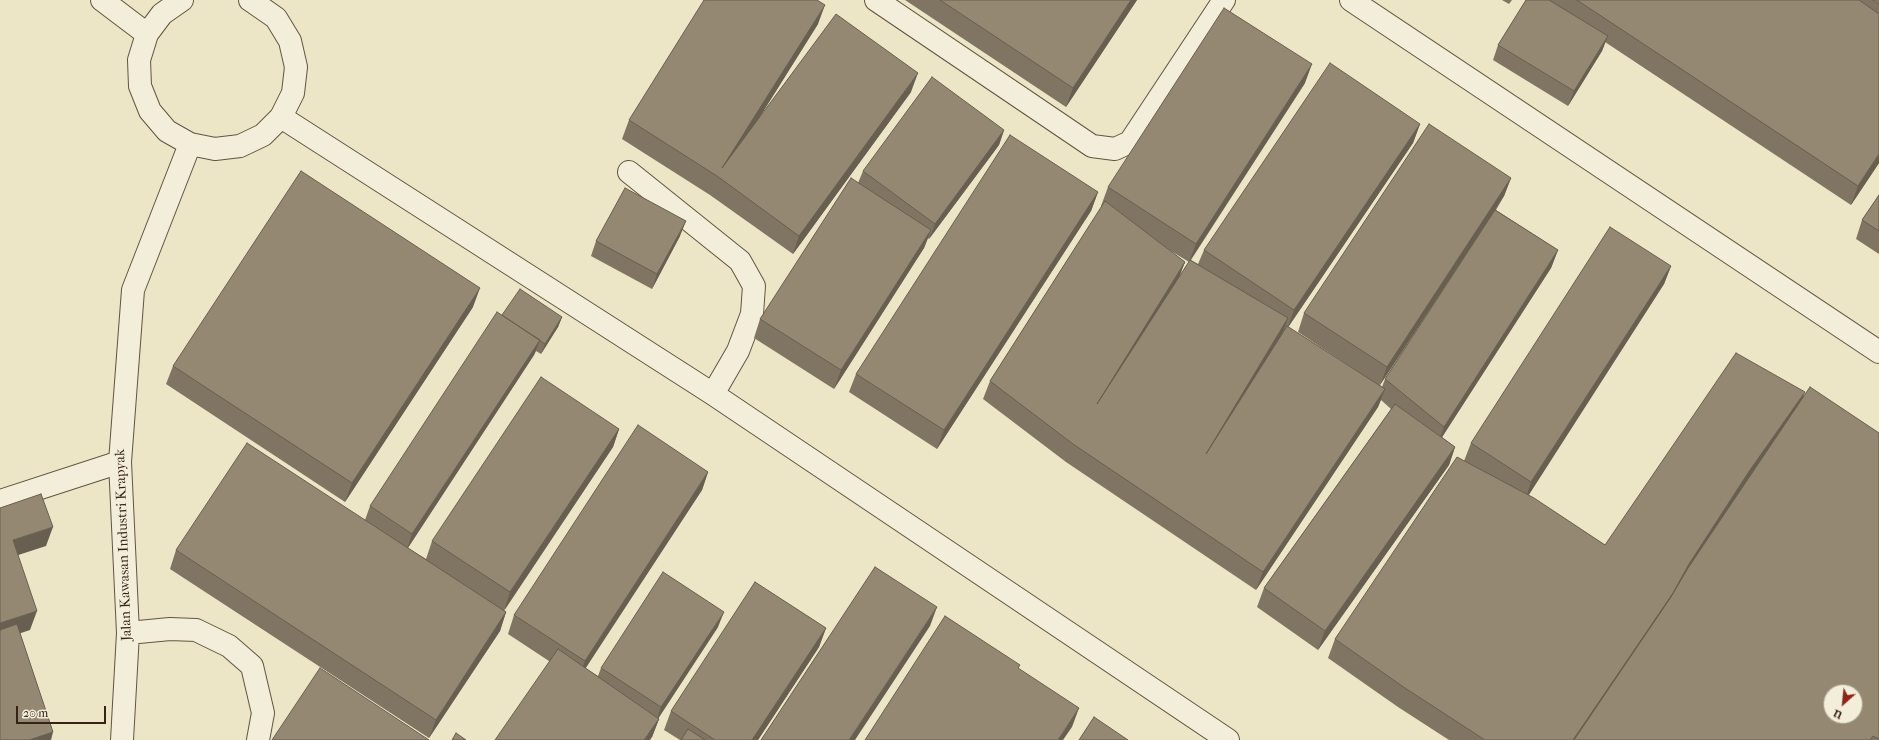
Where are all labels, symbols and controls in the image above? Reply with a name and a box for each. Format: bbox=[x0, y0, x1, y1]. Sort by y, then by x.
street label: Jalan Kawasan Industri Krapyak bbox=[112, 449, 136, 641]
north arrow bbox=[1823, 684, 1863, 724]
scale bar bbox=[18, 698, 108, 724]
text: 20 m bbox=[23, 706, 48, 720]
text: U bbox=[1831, 707, 1845, 722]

